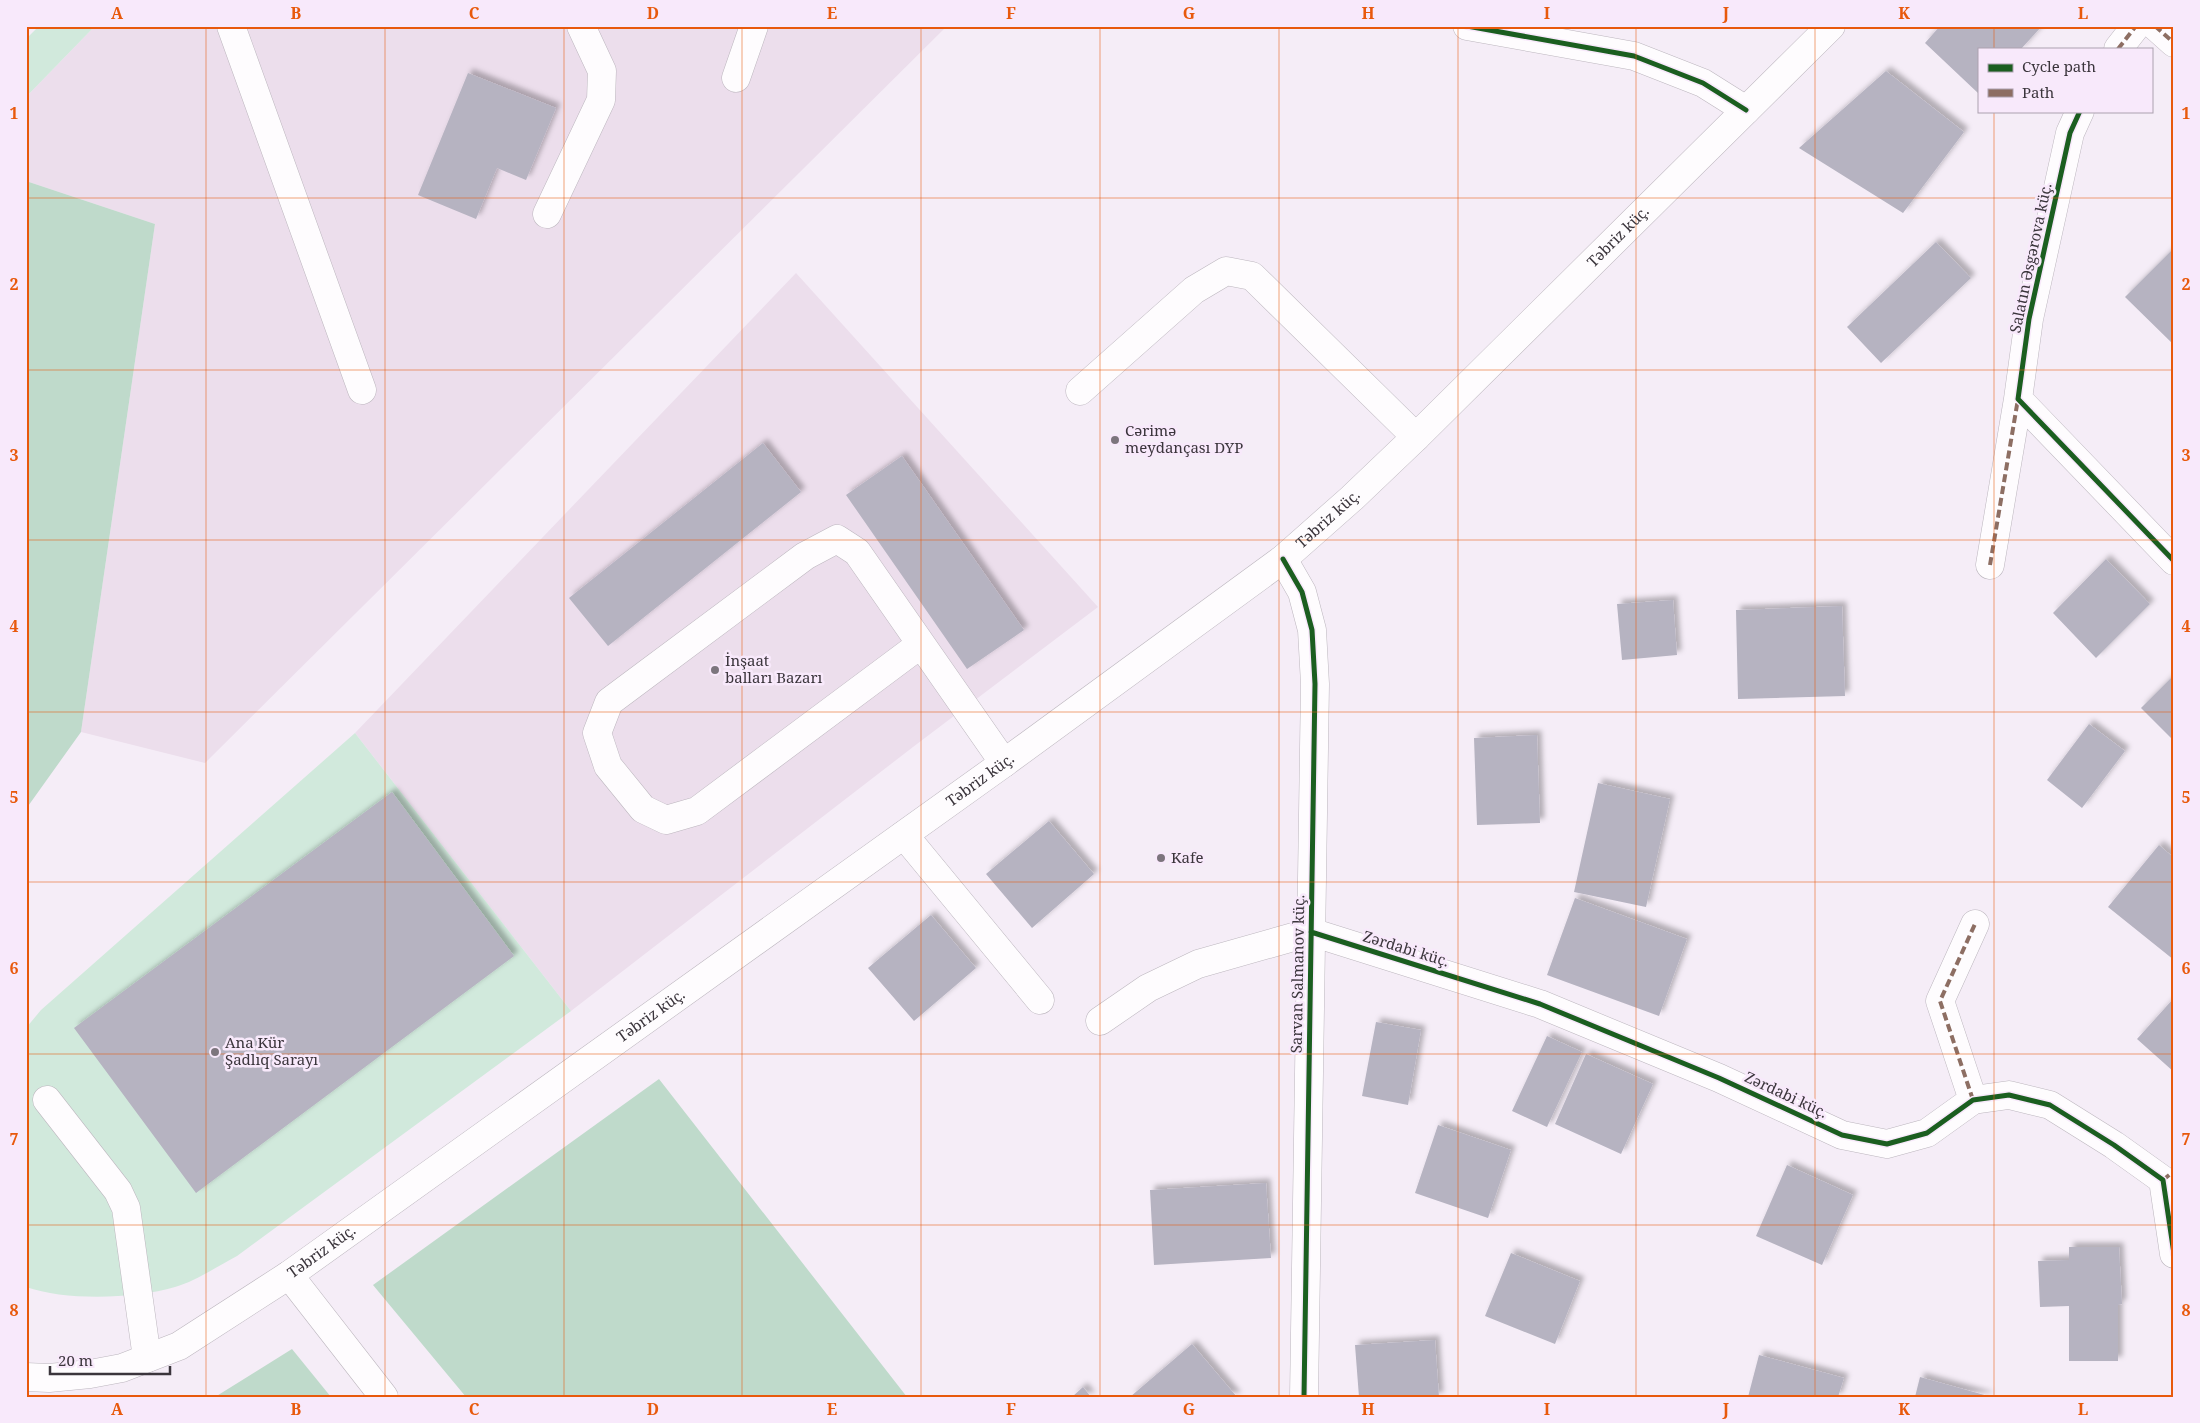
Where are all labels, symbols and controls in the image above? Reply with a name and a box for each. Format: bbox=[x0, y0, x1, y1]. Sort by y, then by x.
text: A bbox=[111, 2, 124, 24]
text: B bbox=[291, 2, 302, 24]
text: C bbox=[469, 2, 480, 24]
text: D bbox=[647, 2, 659, 24]
text: E bbox=[827, 2, 837, 24]
text: F bbox=[1006, 2, 1016, 24]
text: G bbox=[1183, 2, 1195, 24]
text: H bbox=[1361, 2, 1375, 24]
text: I bbox=[1544, 2, 1550, 24]
text: J bbox=[1722, 2, 1730, 24]
text: K bbox=[1898, 2, 1910, 24]
text: L bbox=[2078, 2, 2088, 24]
legend bbox=[1978, 48, 2152, 112]
text: Cycle path bbox=[2022, 56, 2097, 76]
text: Path bbox=[2022, 82, 2055, 102]
text: 1 bbox=[9, 102, 19, 124]
text: 1 bbox=[2181, 102, 2191, 124]
street label: Salatın Əsgərova küç. bbox=[2004, 181, 2056, 335]
street label: Təbriz küç. bbox=[1582, 201, 1653, 271]
text: 2 bbox=[9, 273, 19, 295]
text: 2 bbox=[2181, 273, 2191, 295]
place label: Cərimə meydançası DYP bbox=[1125, 420, 1243, 457]
marker: Cərimə meydançası DYP bbox=[1109, 434, 1121, 446]
text: 3 bbox=[9, 444, 19, 466]
text: 3 bbox=[2181, 444, 2191, 466]
street label: Təbriz küç. bbox=[1291, 485, 1364, 552]
text: 4 bbox=[9, 615, 19, 637]
text: 4 bbox=[2181, 615, 2191, 637]
place label: İnşaat balları Bazarı bbox=[725, 650, 823, 687]
marker: İnşaat balları Bazarı bbox=[709, 664, 721, 676]
street label: Təbriz küç. bbox=[942, 748, 1018, 810]
text: 5 bbox=[9, 786, 19, 808]
text: 5 bbox=[2181, 786, 2191, 808]
place label: Kafe bbox=[1171, 847, 1204, 867]
marker: Kafe bbox=[1155, 852, 1167, 864]
street label: Sarvan Salmanov küç. bbox=[1286, 895, 1308, 1053]
street label: Zərdabi küç. bbox=[1361, 925, 1452, 971]
text: 6 bbox=[9, 957, 19, 979]
text: 6 bbox=[2181, 957, 2191, 979]
street label: Təbriz küç. bbox=[612, 984, 688, 1046]
place label: Ana Kür Şadlıq Sarayı bbox=[225, 1032, 318, 1069]
marker: Ana Kür Şadlıq Sarayı bbox=[209, 1046, 221, 1058]
street label: Zərdabi küç. bbox=[1742, 1066, 1831, 1122]
text: 7 bbox=[9, 1128, 19, 1150]
text: 7 bbox=[2181, 1128, 2191, 1150]
street label: Təbriz küç. bbox=[283, 1220, 359, 1282]
text: 8 bbox=[9, 1299, 19, 1321]
text: 8 bbox=[2181, 1299, 2191, 1321]
scale bar bbox=[50, 1343, 170, 1375]
text: 20 m bbox=[58, 1350, 93, 1370]
text: A bbox=[111, 1398, 124, 1420]
text: B bbox=[291, 1398, 302, 1420]
text: C bbox=[469, 1398, 480, 1420]
text: D bbox=[647, 1398, 659, 1420]
text: E bbox=[827, 1398, 837, 1420]
text: F bbox=[1006, 1398, 1016, 1420]
text: G bbox=[1183, 1398, 1195, 1420]
text: H bbox=[1361, 1398, 1375, 1420]
text: I bbox=[1544, 1398, 1550, 1420]
text: J bbox=[1722, 1398, 1730, 1420]
text: K bbox=[1898, 1398, 1910, 1420]
text: L bbox=[2078, 1398, 2088, 1420]

